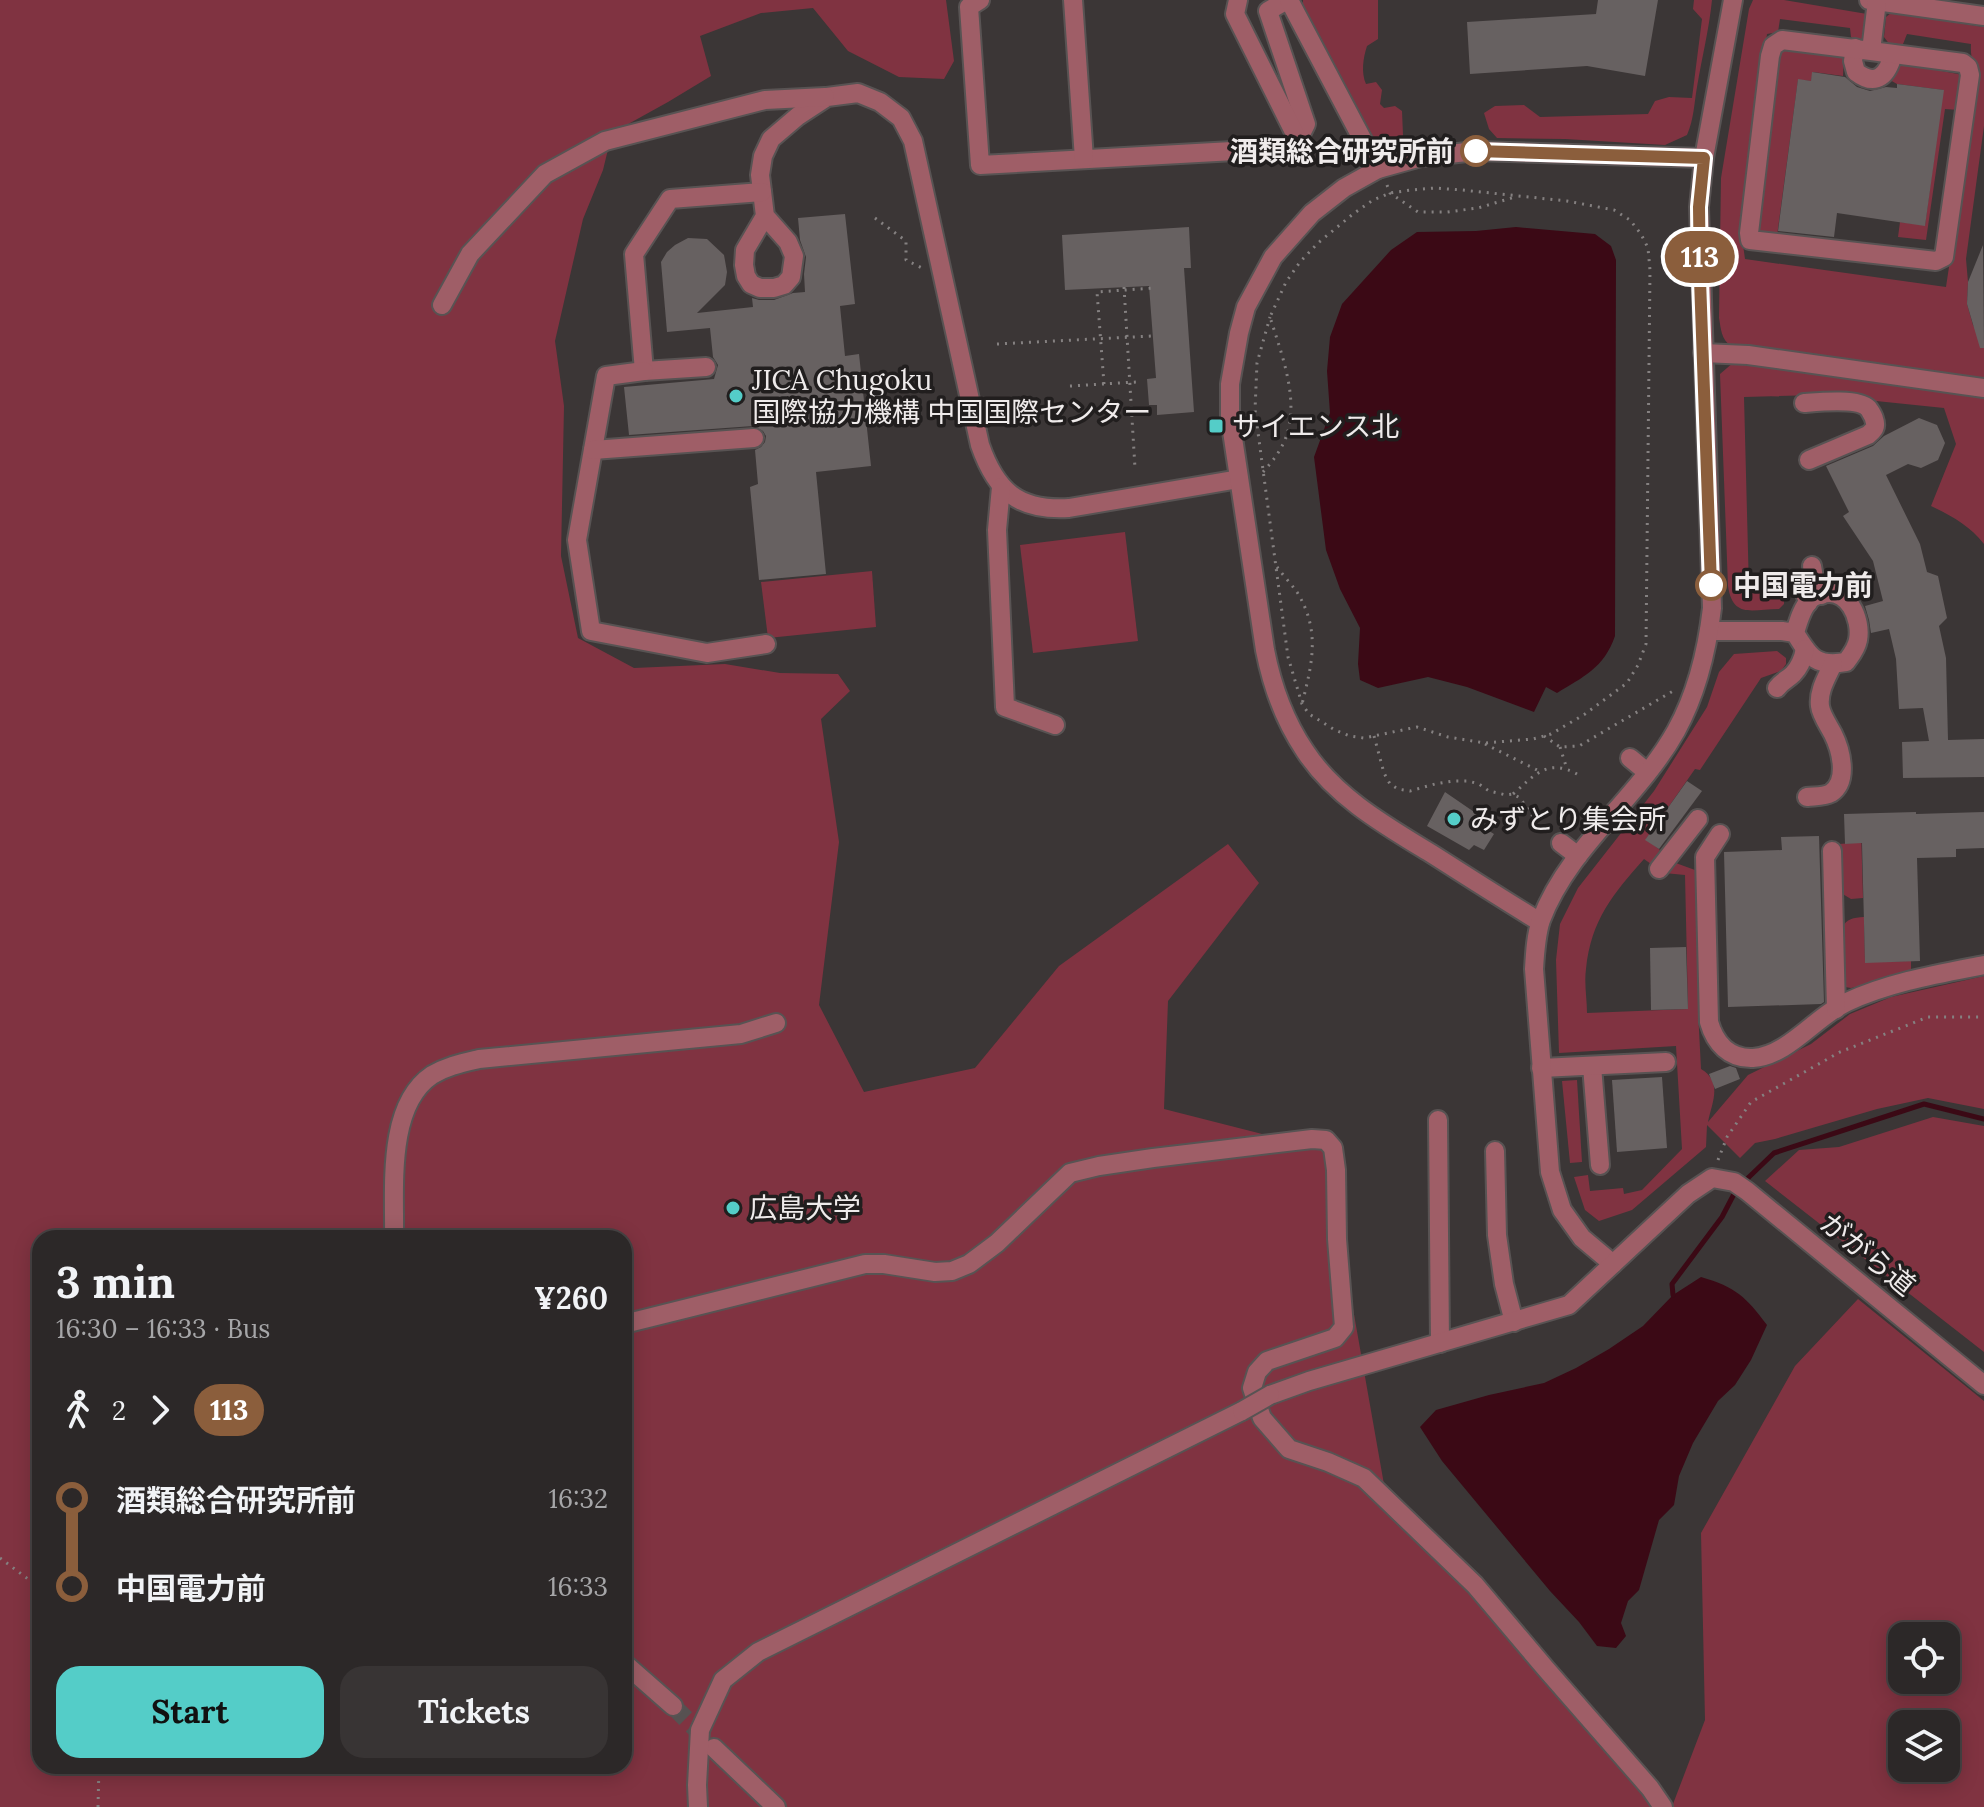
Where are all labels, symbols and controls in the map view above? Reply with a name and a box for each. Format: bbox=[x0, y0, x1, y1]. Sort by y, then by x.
place label: 酒類総合研究所前 bbox=[1230, 133, 1454, 169]
marker: 酒類総合研究所前 bbox=[1461, 136, 1491, 166]
line badge: 113 bbox=[1654, 231, 1746, 283]
text: 113 bbox=[1681, 239, 1719, 275]
place label: JICA Chugoku 国際協力機構 中国国際センター bbox=[751, 362, 1151, 430]
marker: JICA Chugoku 国際協力機構 中国国際センター bbox=[727, 387, 745, 405]
place label: サイエンス北 bbox=[1232, 408, 1399, 444]
marker: サイエンス北 bbox=[1207, 417, 1225, 435]
place label: 中国電力前 bbox=[1733, 567, 1873, 603]
marker: 中国電力前 bbox=[1696, 570, 1726, 600]
place label: みずとり集会所 bbox=[1470, 801, 1666, 837]
marker: みずとり集会所 bbox=[1445, 810, 1463, 828]
place label: 広島大学 bbox=[749, 1190, 861, 1226]
marker: 広島大学 bbox=[724, 1199, 742, 1217]
street label: ががら道 bbox=[1813, 1205, 1923, 1303]
text: 3 min bbox=[56, 1254, 175, 1310]
text: ¥260 bbox=[534, 1279, 608, 1317]
text: 16:30 – 16:33 · Bus bbox=[56, 1312, 270, 1345]
icon: walk bbox=[56, 1388, 100, 1432]
icon: forward bbox=[138, 1388, 182, 1432]
text: 113 bbox=[210, 1392, 248, 1428]
text: 2 bbox=[112, 1394, 126, 1427]
text: 酒類総合研究所前 bbox=[116, 1481, 356, 1519]
text: 16:32 bbox=[549, 1482, 608, 1515]
text: 中国電力前 bbox=[116, 1569, 266, 1607]
text: 16:33 bbox=[548, 1570, 608, 1603]
map controls bbox=[1888, 1622, 1960, 1782]
button: locate bbox=[1888, 1622, 1960, 1694]
button: Start bbox=[56, 1666, 324, 1758]
button: Tickets bbox=[340, 1666, 608, 1758]
button: layers bbox=[1888, 1710, 1960, 1782]

